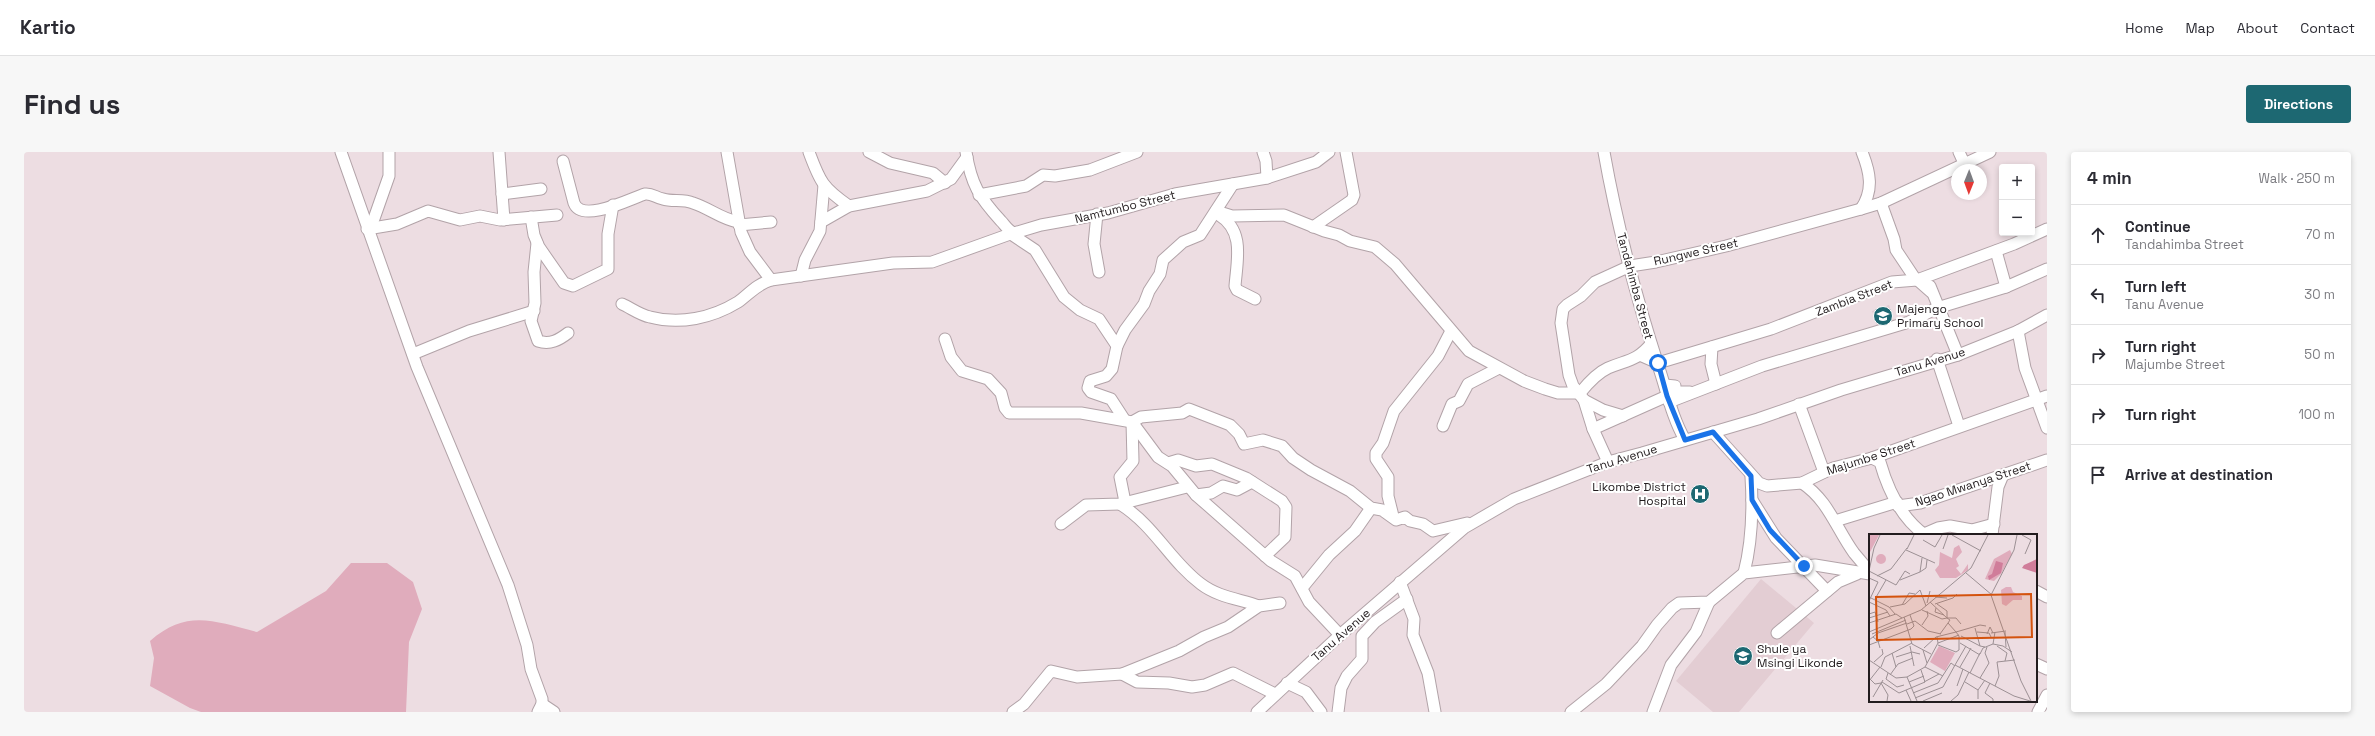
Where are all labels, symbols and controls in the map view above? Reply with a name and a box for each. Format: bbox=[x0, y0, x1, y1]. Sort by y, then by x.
text: Kartio bbox=[20, 15, 76, 40]
text: Home bbox=[2125, 19, 2163, 37]
text: Map bbox=[2185, 19, 2215, 37]
text: About bbox=[2237, 19, 2278, 37]
text: Contact bbox=[2300, 19, 2355, 37]
button: Directions bbox=[2246, 85, 2351, 123]
text: Find us bbox=[24, 86, 121, 122]
north arrow bbox=[1951, 164, 1987, 200]
map controls bbox=[1999, 164, 2035, 236]
button: + bbox=[1999, 164, 2035, 200]
text: 4 min bbox=[2087, 167, 2132, 189]
text: Walk · 250 m bbox=[2259, 170, 2335, 187]
street label: Namtumbo Street bbox=[1073, 187, 1177, 227]
button: − bbox=[1999, 200, 2035, 236]
text: Continue bbox=[2125, 217, 2191, 236]
icon: ahead bbox=[2087, 224, 2109, 246]
text: 70 m bbox=[2305, 226, 2335, 243]
street label: Tandahimba Street bbox=[1613, 231, 1657, 341]
street label: Rungwe Street bbox=[1652, 234, 1740, 270]
text: Tandahimba Street bbox=[2125, 236, 2244, 253]
street label: Zambia Street bbox=[1813, 276, 1895, 320]
text: Turn left bbox=[2125, 277, 2187, 296]
icon: left bbox=[2087, 284, 2109, 306]
text: 30 m bbox=[2304, 286, 2335, 303]
text: Tanu Avenue bbox=[2125, 296, 2204, 313]
place label: Majengo Primary School bbox=[1897, 301, 1984, 331]
school or university icon: Majengo Primary School bbox=[1872, 305, 1894, 327]
text: Turn right bbox=[2125, 337, 2196, 356]
street label: Tanu Avenue bbox=[1893, 344, 1967, 380]
icon: right bbox=[2087, 344, 2109, 366]
text: 50 m bbox=[2304, 346, 2335, 363]
route start bbox=[1649, 354, 1667, 372]
text: Majumbe Street bbox=[2125, 356, 2225, 373]
icon: right bbox=[2087, 404, 2109, 426]
text: Turn right bbox=[2125, 405, 2196, 424]
text: 100 m bbox=[2298, 406, 2335, 423]
street label: Majumbe Street bbox=[1825, 435, 1917, 479]
street label: Tanu Avenue bbox=[1585, 441, 1659, 477]
street label: Ngao Mwanya Street bbox=[1913, 458, 2033, 510]
icon: arrive bbox=[2087, 464, 2109, 486]
text: Arrive at destination bbox=[2125, 465, 2273, 484]
place label: Likombe District Hospital bbox=[1592, 479, 1686, 509]
hospital icon: Likombe District Hospital bbox=[1689, 483, 1711, 505]
inset map bbox=[1869, 534, 2037, 702]
route end bbox=[1795, 557, 1813, 575]
street label: Tanu Avenue bbox=[1308, 605, 1374, 665]
place label: Shule ya Msingi Likonde bbox=[1757, 641, 1843, 671]
school or university icon: Shule ya Msingi Likonde bbox=[1732, 645, 1754, 667]

